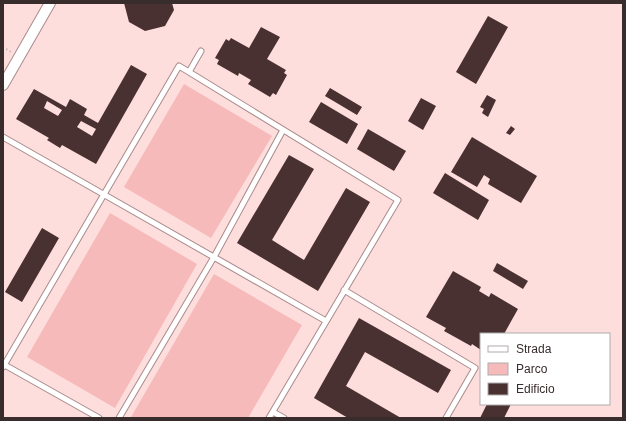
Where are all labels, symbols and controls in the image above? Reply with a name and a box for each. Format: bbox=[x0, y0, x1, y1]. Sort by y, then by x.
legend bbox=[480, 333, 610, 405]
text: Strada bbox=[516, 342, 552, 356]
text: Parco bbox=[516, 362, 548, 376]
text: Edificio bbox=[516, 382, 555, 396]

